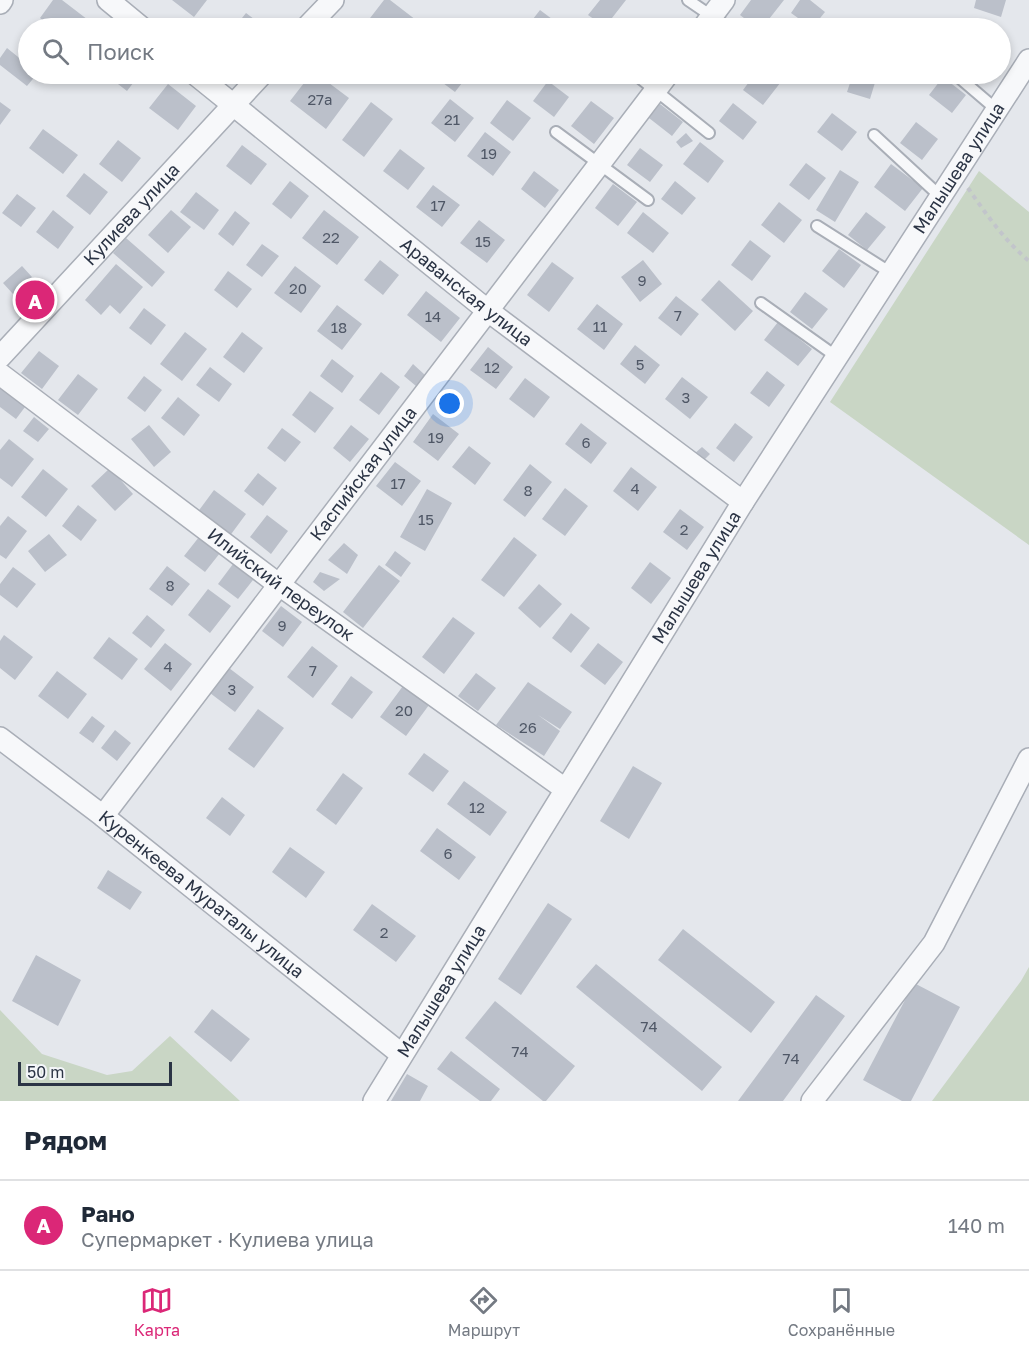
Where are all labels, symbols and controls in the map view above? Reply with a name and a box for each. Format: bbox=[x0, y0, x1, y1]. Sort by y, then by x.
search box bbox=[18, 18, 1011, 84]
icon: search bbox=[39, 35, 72, 68]
text: Поиск bbox=[87, 38, 155, 65]
house number: 27а bbox=[307, 90, 333, 108]
street label: Малышева улица bbox=[908, 98, 1009, 238]
house number: 21 bbox=[444, 110, 460, 128]
house number: 19 bbox=[481, 144, 497, 162]
street label: Кулиева улица bbox=[78, 158, 184, 270]
house number: 17 bbox=[430, 196, 446, 214]
house number: 22 bbox=[322, 228, 340, 246]
street label: Араванская улица bbox=[396, 232, 537, 350]
house number: 15 bbox=[475, 232, 491, 250]
house number: 9 bbox=[637, 271, 647, 289]
pin: A bbox=[15, 278, 54, 322]
house number: 20 bbox=[289, 279, 307, 297]
house number: 7 bbox=[674, 306, 682, 324]
house number: 14 bbox=[425, 307, 441, 325]
house number: 11 bbox=[593, 317, 607, 335]
house number: 18 bbox=[331, 318, 347, 336]
house number: 5 bbox=[636, 355, 644, 373]
house number: 12 bbox=[484, 358, 500, 376]
house number: 3 bbox=[682, 388, 690, 406]
your location bbox=[435, 389, 464, 418]
street label: Каспийская улица bbox=[305, 402, 421, 545]
house number: 19 bbox=[428, 428, 444, 446]
house number: 6 bbox=[581, 433, 591, 451]
house number: 17 bbox=[390, 474, 406, 492]
house number: 4 bbox=[630, 479, 640, 497]
house number: 8 bbox=[523, 481, 533, 499]
street label: Малышева улица bbox=[646, 506, 745, 647]
house number: 15 bbox=[418, 510, 434, 528]
house number: 2 bbox=[680, 520, 688, 538]
street label: Илийский переулок bbox=[204, 523, 359, 645]
house number: 8 bbox=[165, 576, 175, 594]
house number: 9 bbox=[277, 616, 287, 634]
house number: 4 bbox=[163, 657, 173, 675]
house number: 7 bbox=[309, 661, 317, 679]
house number: 3 bbox=[228, 680, 236, 698]
house number: 20 bbox=[395, 701, 413, 719]
house number: 26 bbox=[519, 718, 537, 736]
house number: 12 bbox=[469, 798, 485, 816]
street label: Куренкеева Мураталы улица bbox=[95, 805, 309, 982]
house number: 6 bbox=[443, 844, 453, 862]
street label: Малышева улица bbox=[392, 920, 490, 1061]
house number: 2 bbox=[380, 923, 388, 941]
house number: 74 bbox=[640, 1017, 658, 1035]
house number: 74 bbox=[511, 1042, 529, 1060]
house number: 74 bbox=[782, 1049, 800, 1067]
scale bar bbox=[18, 1059, 172, 1086]
text: 50 m bbox=[27, 1062, 64, 1082]
text: Рядом bbox=[24, 1125, 107, 1156]
text: Рано bbox=[81, 1200, 135, 1227]
text: A bbox=[36, 1213, 51, 1237]
text: 140 m bbox=[948, 1213, 1005, 1237]
text: Супермаркет · Кулиева улица bbox=[81, 1227, 374, 1251]
tab: Карта bbox=[134, 1284, 180, 1340]
tab: Маршрут bbox=[448, 1284, 520, 1340]
tab: Сохранённые bbox=[788, 1284, 895, 1340]

